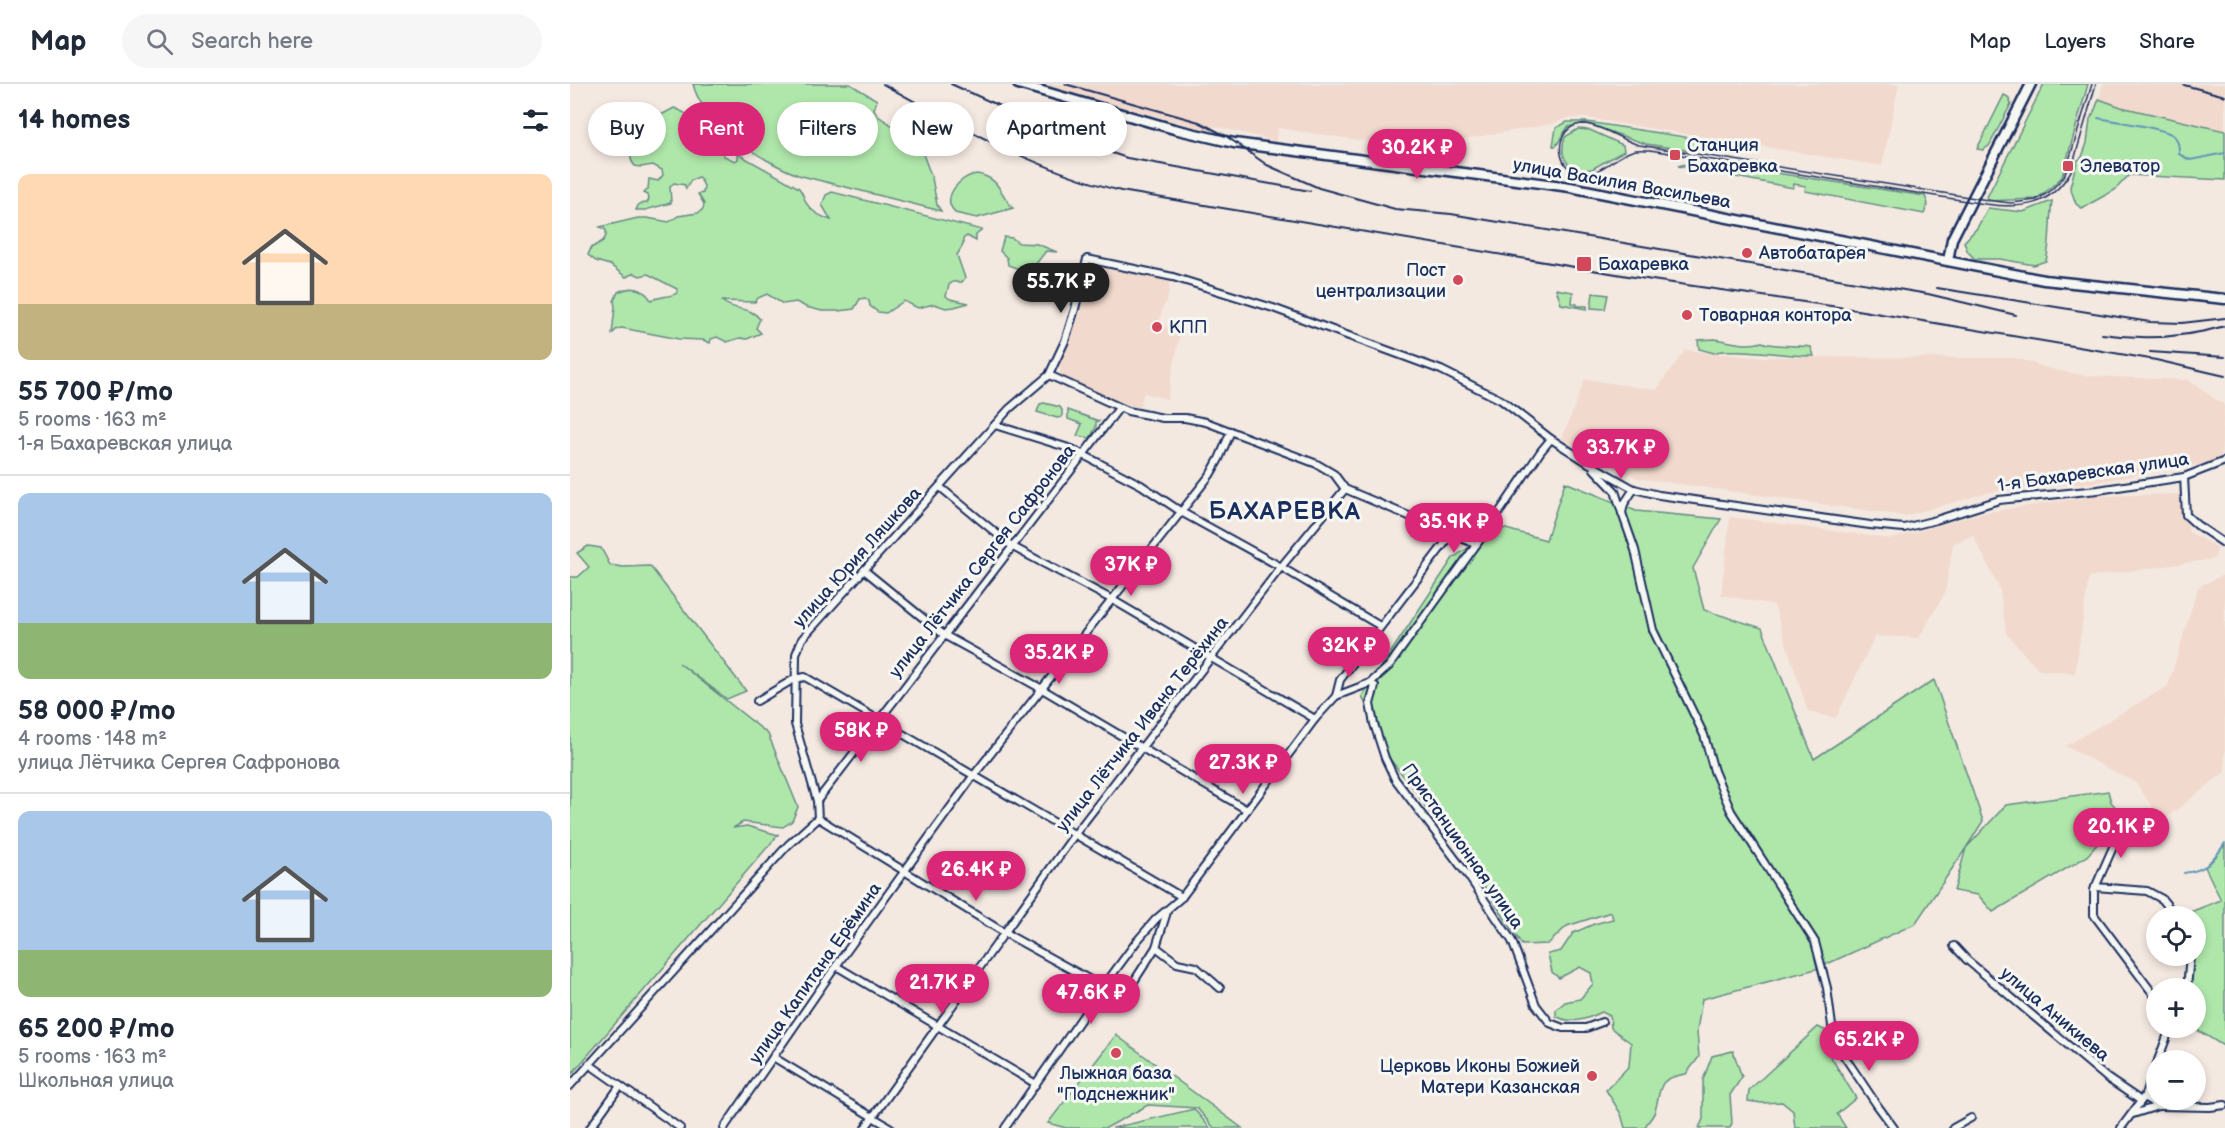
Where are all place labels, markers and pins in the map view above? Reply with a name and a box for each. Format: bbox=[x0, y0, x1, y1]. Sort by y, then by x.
pin: 30.2K ₽ bbox=[1362, 129, 1472, 180]
place label: Станция Бахаревка bbox=[1687, 135, 1779, 177]
marker: Станция Бахаревка bbox=[1668, 148, 1682, 162]
place label: Элеватор bbox=[2080, 156, 2160, 177]
marker: Элеватор bbox=[2061, 159, 2075, 173]
place label: Автобатарея bbox=[1758, 243, 1866, 264]
marker: Автобатарея bbox=[1740, 246, 1754, 260]
place label: Бахаревка bbox=[1598, 254, 1690, 275]
marker: Бахаревка bbox=[1575, 255, 1593, 273]
place label: Пост централизации bbox=[1316, 260, 1447, 302]
pin: 55.7K ₽ bbox=[1006, 263, 1116, 314]
marker: Пост централизации bbox=[1451, 273, 1465, 287]
place label: Товарная контора bbox=[1699, 305, 1852, 326]
marker: Товарная контора bbox=[1680, 308, 1694, 322]
place label: КПП bbox=[1169, 317, 1208, 338]
marker: КПП bbox=[1150, 320, 1164, 334]
pin: 33.7K ₽ bbox=[1566, 429, 1676, 480]
pin: 35.9K ₽ bbox=[1399, 503, 1509, 554]
pin: 37K ₽ bbox=[1089, 546, 1173, 597]
pin: 32K ₽ bbox=[1307, 627, 1391, 678]
pin: 35.2K ₽ bbox=[1004, 634, 1114, 685]
pin: 58K ₽ bbox=[819, 712, 903, 763]
pin: 27.3K ₽ bbox=[1188, 744, 1298, 795]
pin: 20.1K ₽ bbox=[2066, 808, 2176, 859]
pin: 26.4K ₽ bbox=[921, 851, 1031, 902]
pin: 21.7K ₽ bbox=[887, 964, 997, 1015]
pin: 47.6K ₽ bbox=[1036, 974, 1146, 1025]
pin: 65.2K ₽ bbox=[1814, 1021, 1924, 1072]
marker: Лыжная база "Подснежник" bbox=[1109, 1046, 1123, 1060]
place label: Церковь Иконы Божией Матери Казанская bbox=[1380, 1056, 1580, 1098]
place label: Лыжная база "Подснежник" bbox=[1057, 1063, 1175, 1105]
marker: Церковь Иконы Божией Матери Казанская bbox=[1585, 1069, 1599, 1083]

